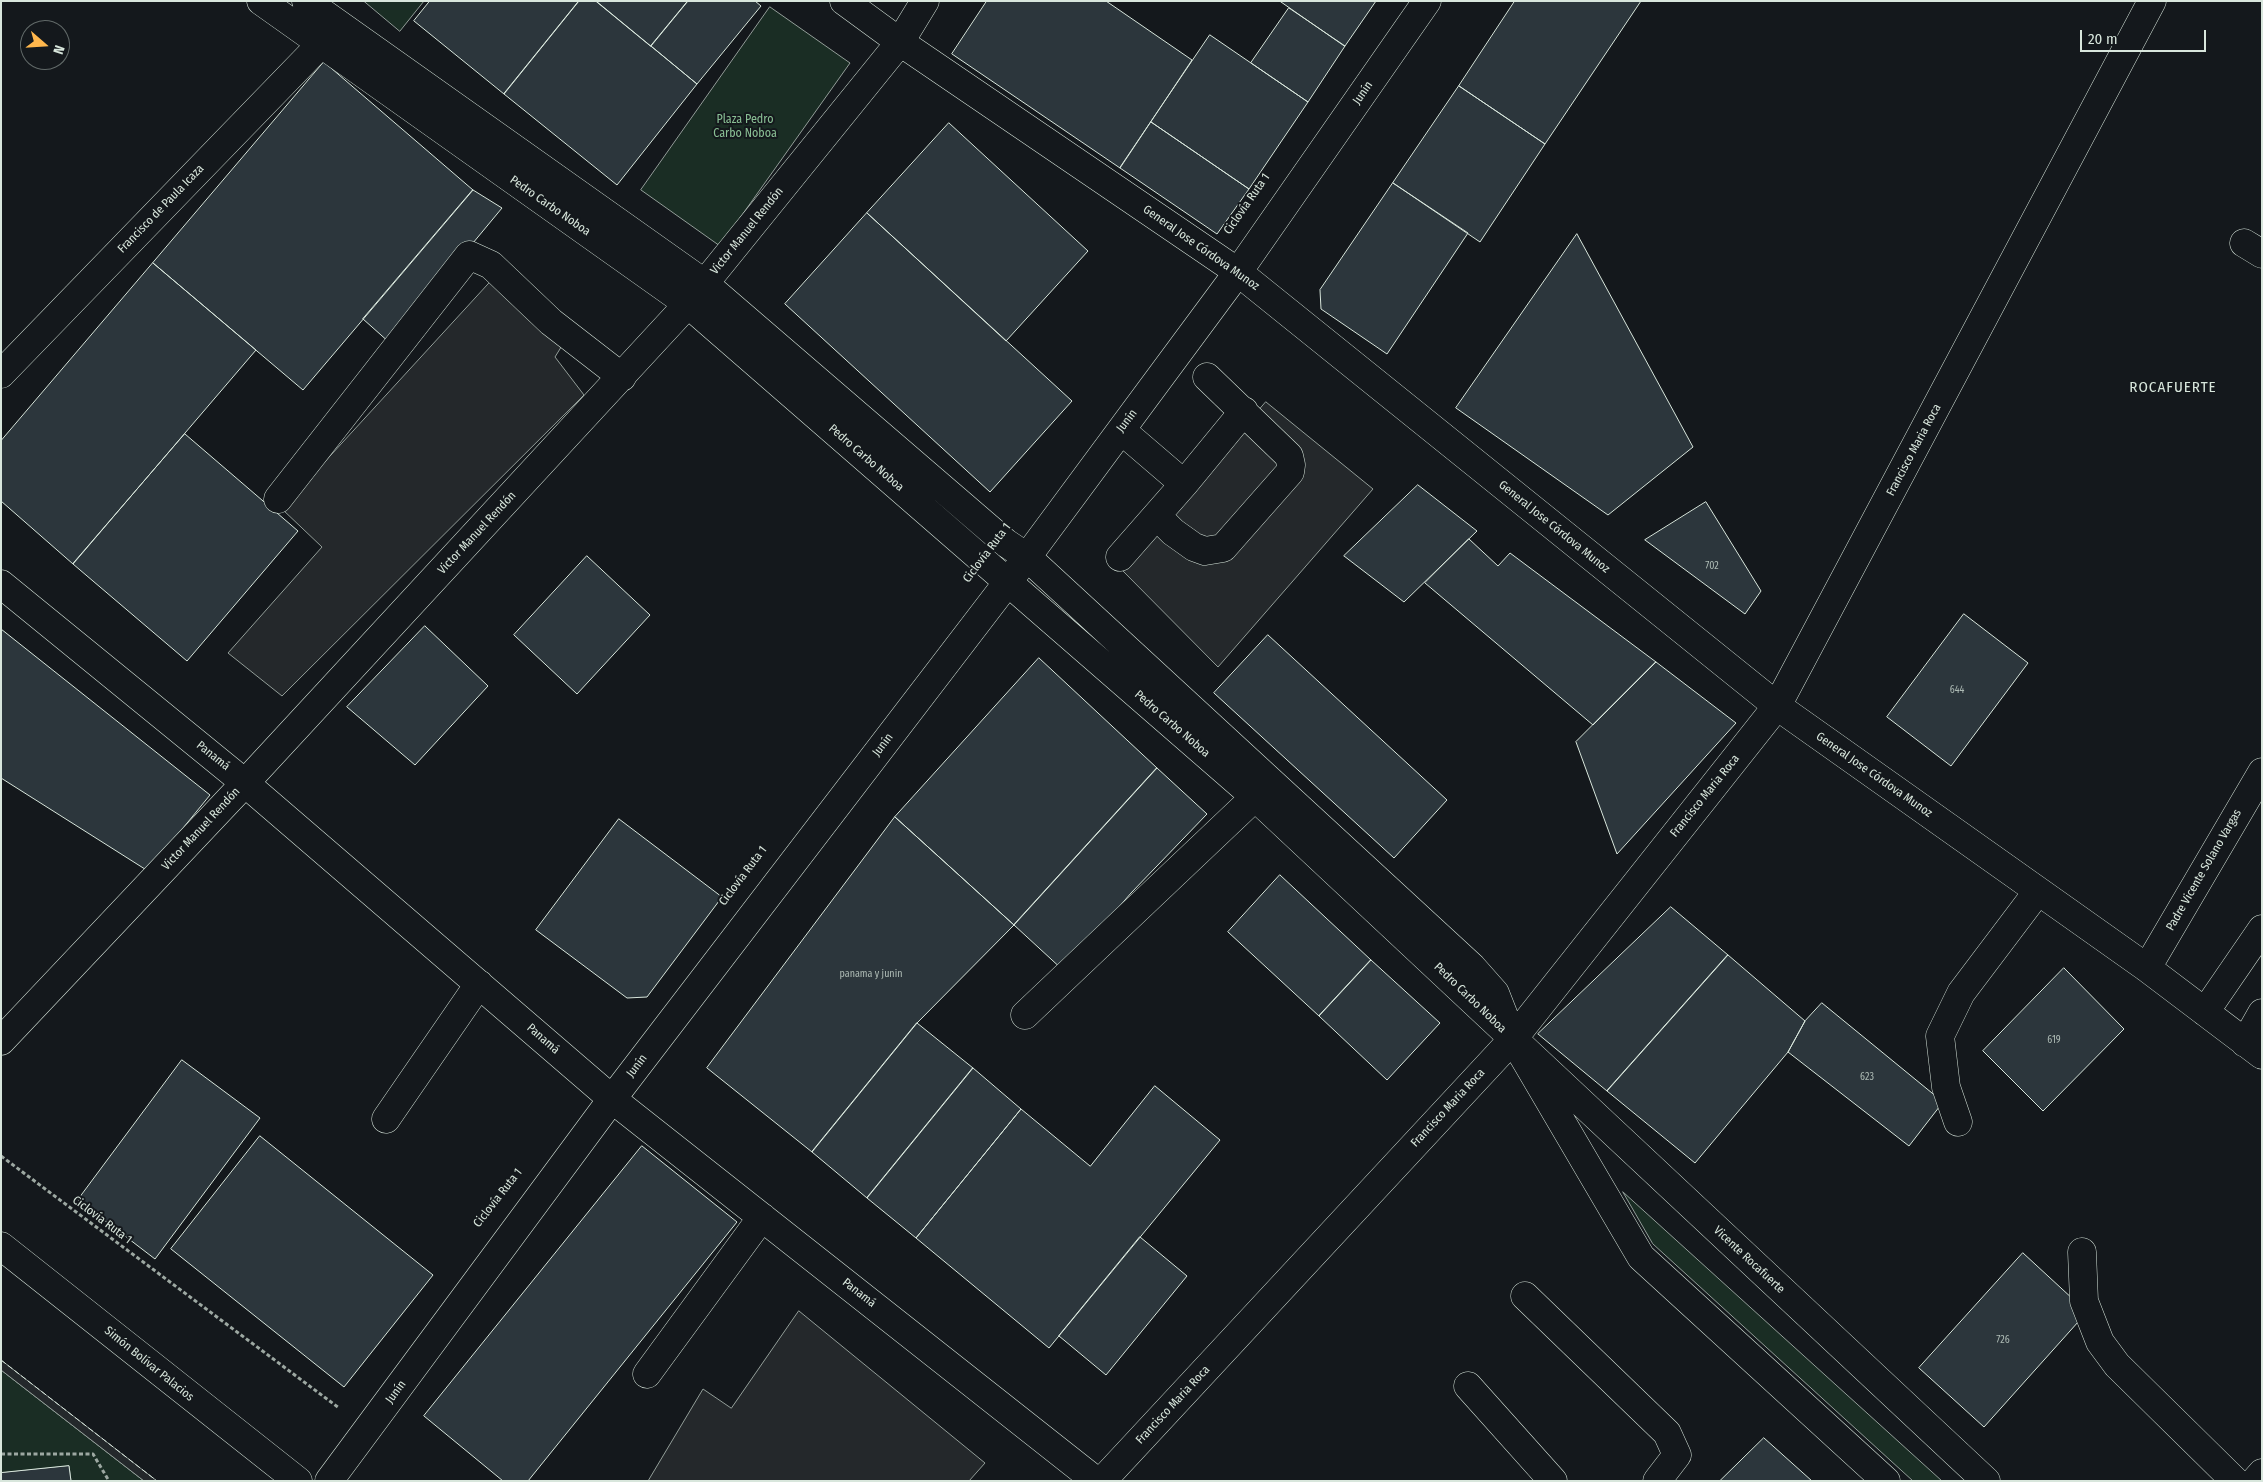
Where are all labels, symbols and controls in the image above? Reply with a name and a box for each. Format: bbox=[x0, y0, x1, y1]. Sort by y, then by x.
north arrow bbox=[20, 20, 70, 70]
scale bar bbox=[2083, 20, 2209, 52]
text: 20 m bbox=[2088, 30, 2118, 48]
text: N bbox=[49, 43, 68, 56]
street label: Junín bbox=[1350, 79, 1376, 107]
park label: Plaza Pedro Carbo Noboa bbox=[713, 113, 777, 141]
street label: Francisco de Paula Icaza bbox=[115, 162, 207, 256]
street label: Ciclovía Ruta 1 bbox=[1221, 171, 1273, 237]
street label: Pedro Carbo Noboa bbox=[507, 173, 593, 239]
street label: Victor Manuel Rendón bbox=[707, 185, 787, 277]
street label: General Jose Córdova Munoz bbox=[1140, 202, 1262, 294]
district label: ROCAFUERTE bbox=[2128, 379, 2218, 397]
street label: Francisco Maria Roca bbox=[1884, 402, 1944, 498]
street label: Junín bbox=[1114, 407, 1140, 435]
street label: Pedro Carbo Noboa bbox=[825, 421, 907, 495]
street label: General Jose Córdova Munoz bbox=[1496, 478, 1612, 576]
street label: Victor Manuel Rendón bbox=[435, 489, 519, 577]
street label: Ciclovía Ruta 1 bbox=[960, 520, 1014, 586]
house number: 702 bbox=[1705, 560, 1719, 572]
house number: 644 bbox=[1950, 684, 1964, 696]
street label: Pedro Carbo Noboa bbox=[1131, 687, 1213, 761]
street label: General Jose Córdova Munoz bbox=[1813, 729, 1935, 821]
street label: Junín bbox=[870, 731, 896, 759]
street label: Panamá bbox=[193, 738, 233, 774]
street label: Francisco Maria Roca bbox=[1667, 752, 1743, 840]
street label: Victor Manuel Rendón bbox=[159, 785, 243, 873]
street label: Padre Vicente Solano Vargas bbox=[2163, 807, 2245, 933]
street label: Ciclovía Ruta 1 bbox=[716, 843, 770, 909]
street label: Pedro Carbo Noboa bbox=[1431, 960, 1509, 1036]
house number: panama y junin bbox=[840, 968, 902, 980]
street label: Panamá bbox=[524, 1021, 562, 1057]
house number: 619 bbox=[2047, 1034, 2061, 1046]
street label: Junín bbox=[624, 1052, 650, 1080]
street label: Francisco Maria Roca bbox=[1408, 1066, 1488, 1150]
house number: 623 bbox=[1860, 1071, 1874, 1083]
street label: Ciclovía Ruta 1 bbox=[471, 1166, 525, 1230]
street label: Ciclovía Ruta 1 bbox=[69, 1193, 135, 1247]
street label: Vicente Rocafuerte bbox=[1710, 1223, 1788, 1297]
street label: Panamá bbox=[839, 1275, 879, 1311]
street label: Simón Bolívar Palacios bbox=[101, 1324, 197, 1404]
house number: 726 bbox=[1996, 1334, 2010, 1346]
street label: Francisco Maria Roca bbox=[1133, 1363, 1213, 1447]
street label: Junín bbox=[383, 1378, 409, 1406]

